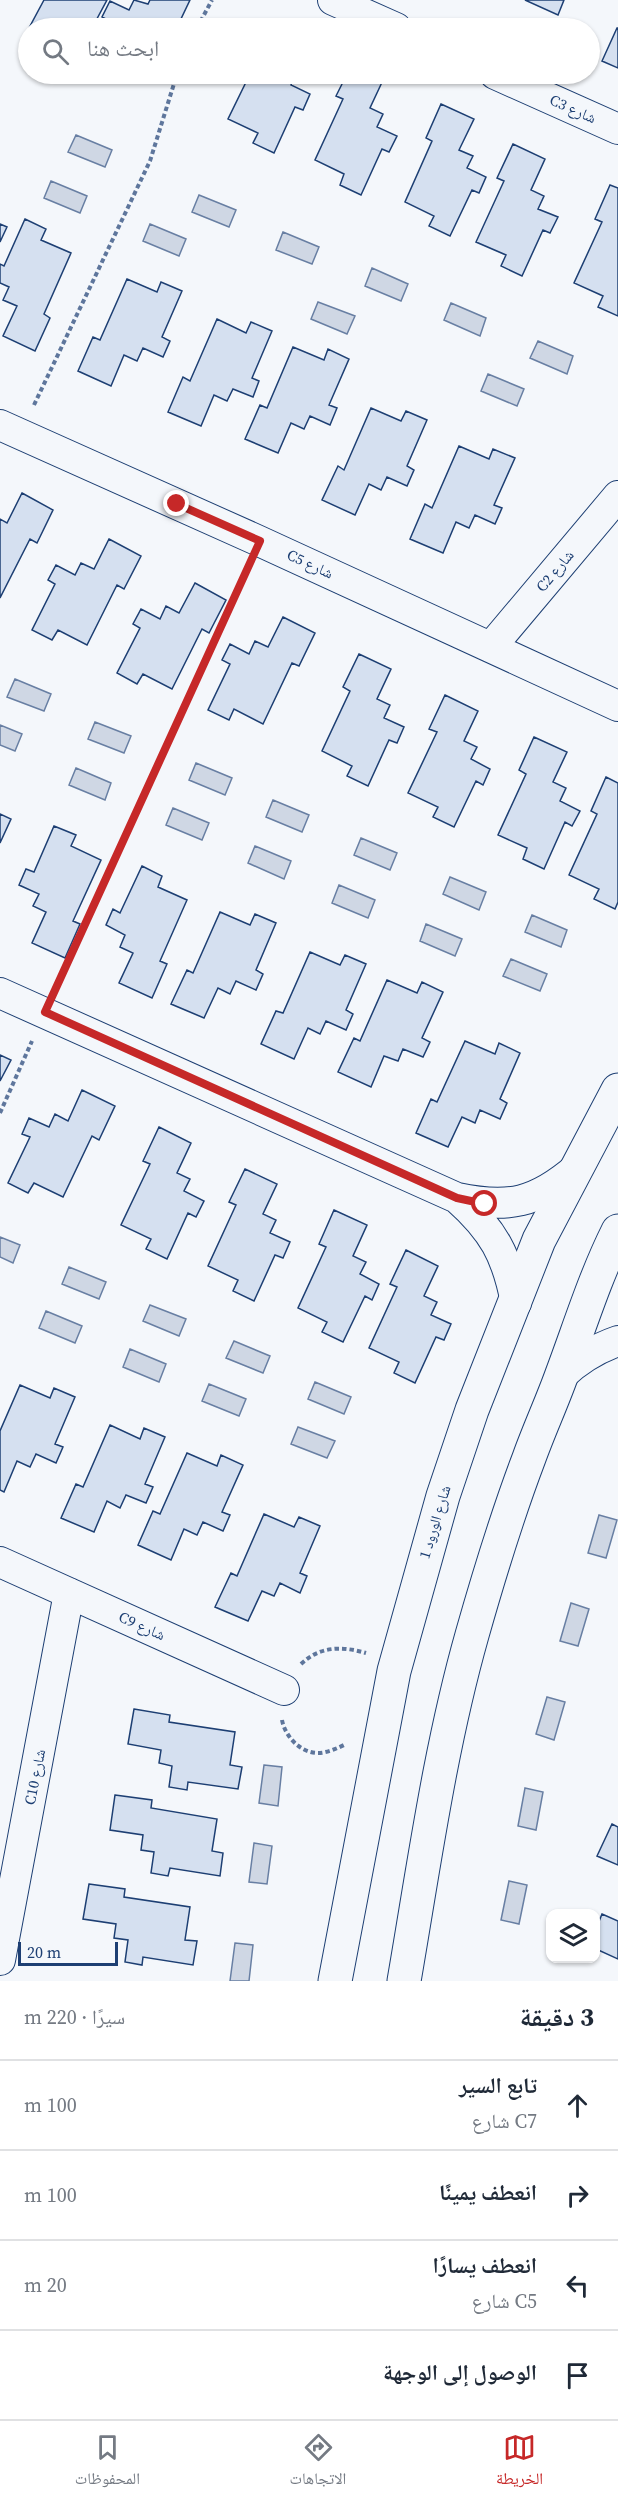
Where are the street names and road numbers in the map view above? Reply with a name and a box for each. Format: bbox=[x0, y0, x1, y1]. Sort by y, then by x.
street label: C3 شارع bbox=[547, 89, 600, 128]
street label: C5 شارع bbox=[284, 544, 337, 583]
street label: C2 شارع bbox=[531, 545, 578, 596]
street label: شارع الورود 1 bbox=[413, 1482, 456, 1561]
street label: C9 شارع bbox=[116, 1606, 169, 1645]
street label: C10 شارع bbox=[19, 1747, 50, 1807]

